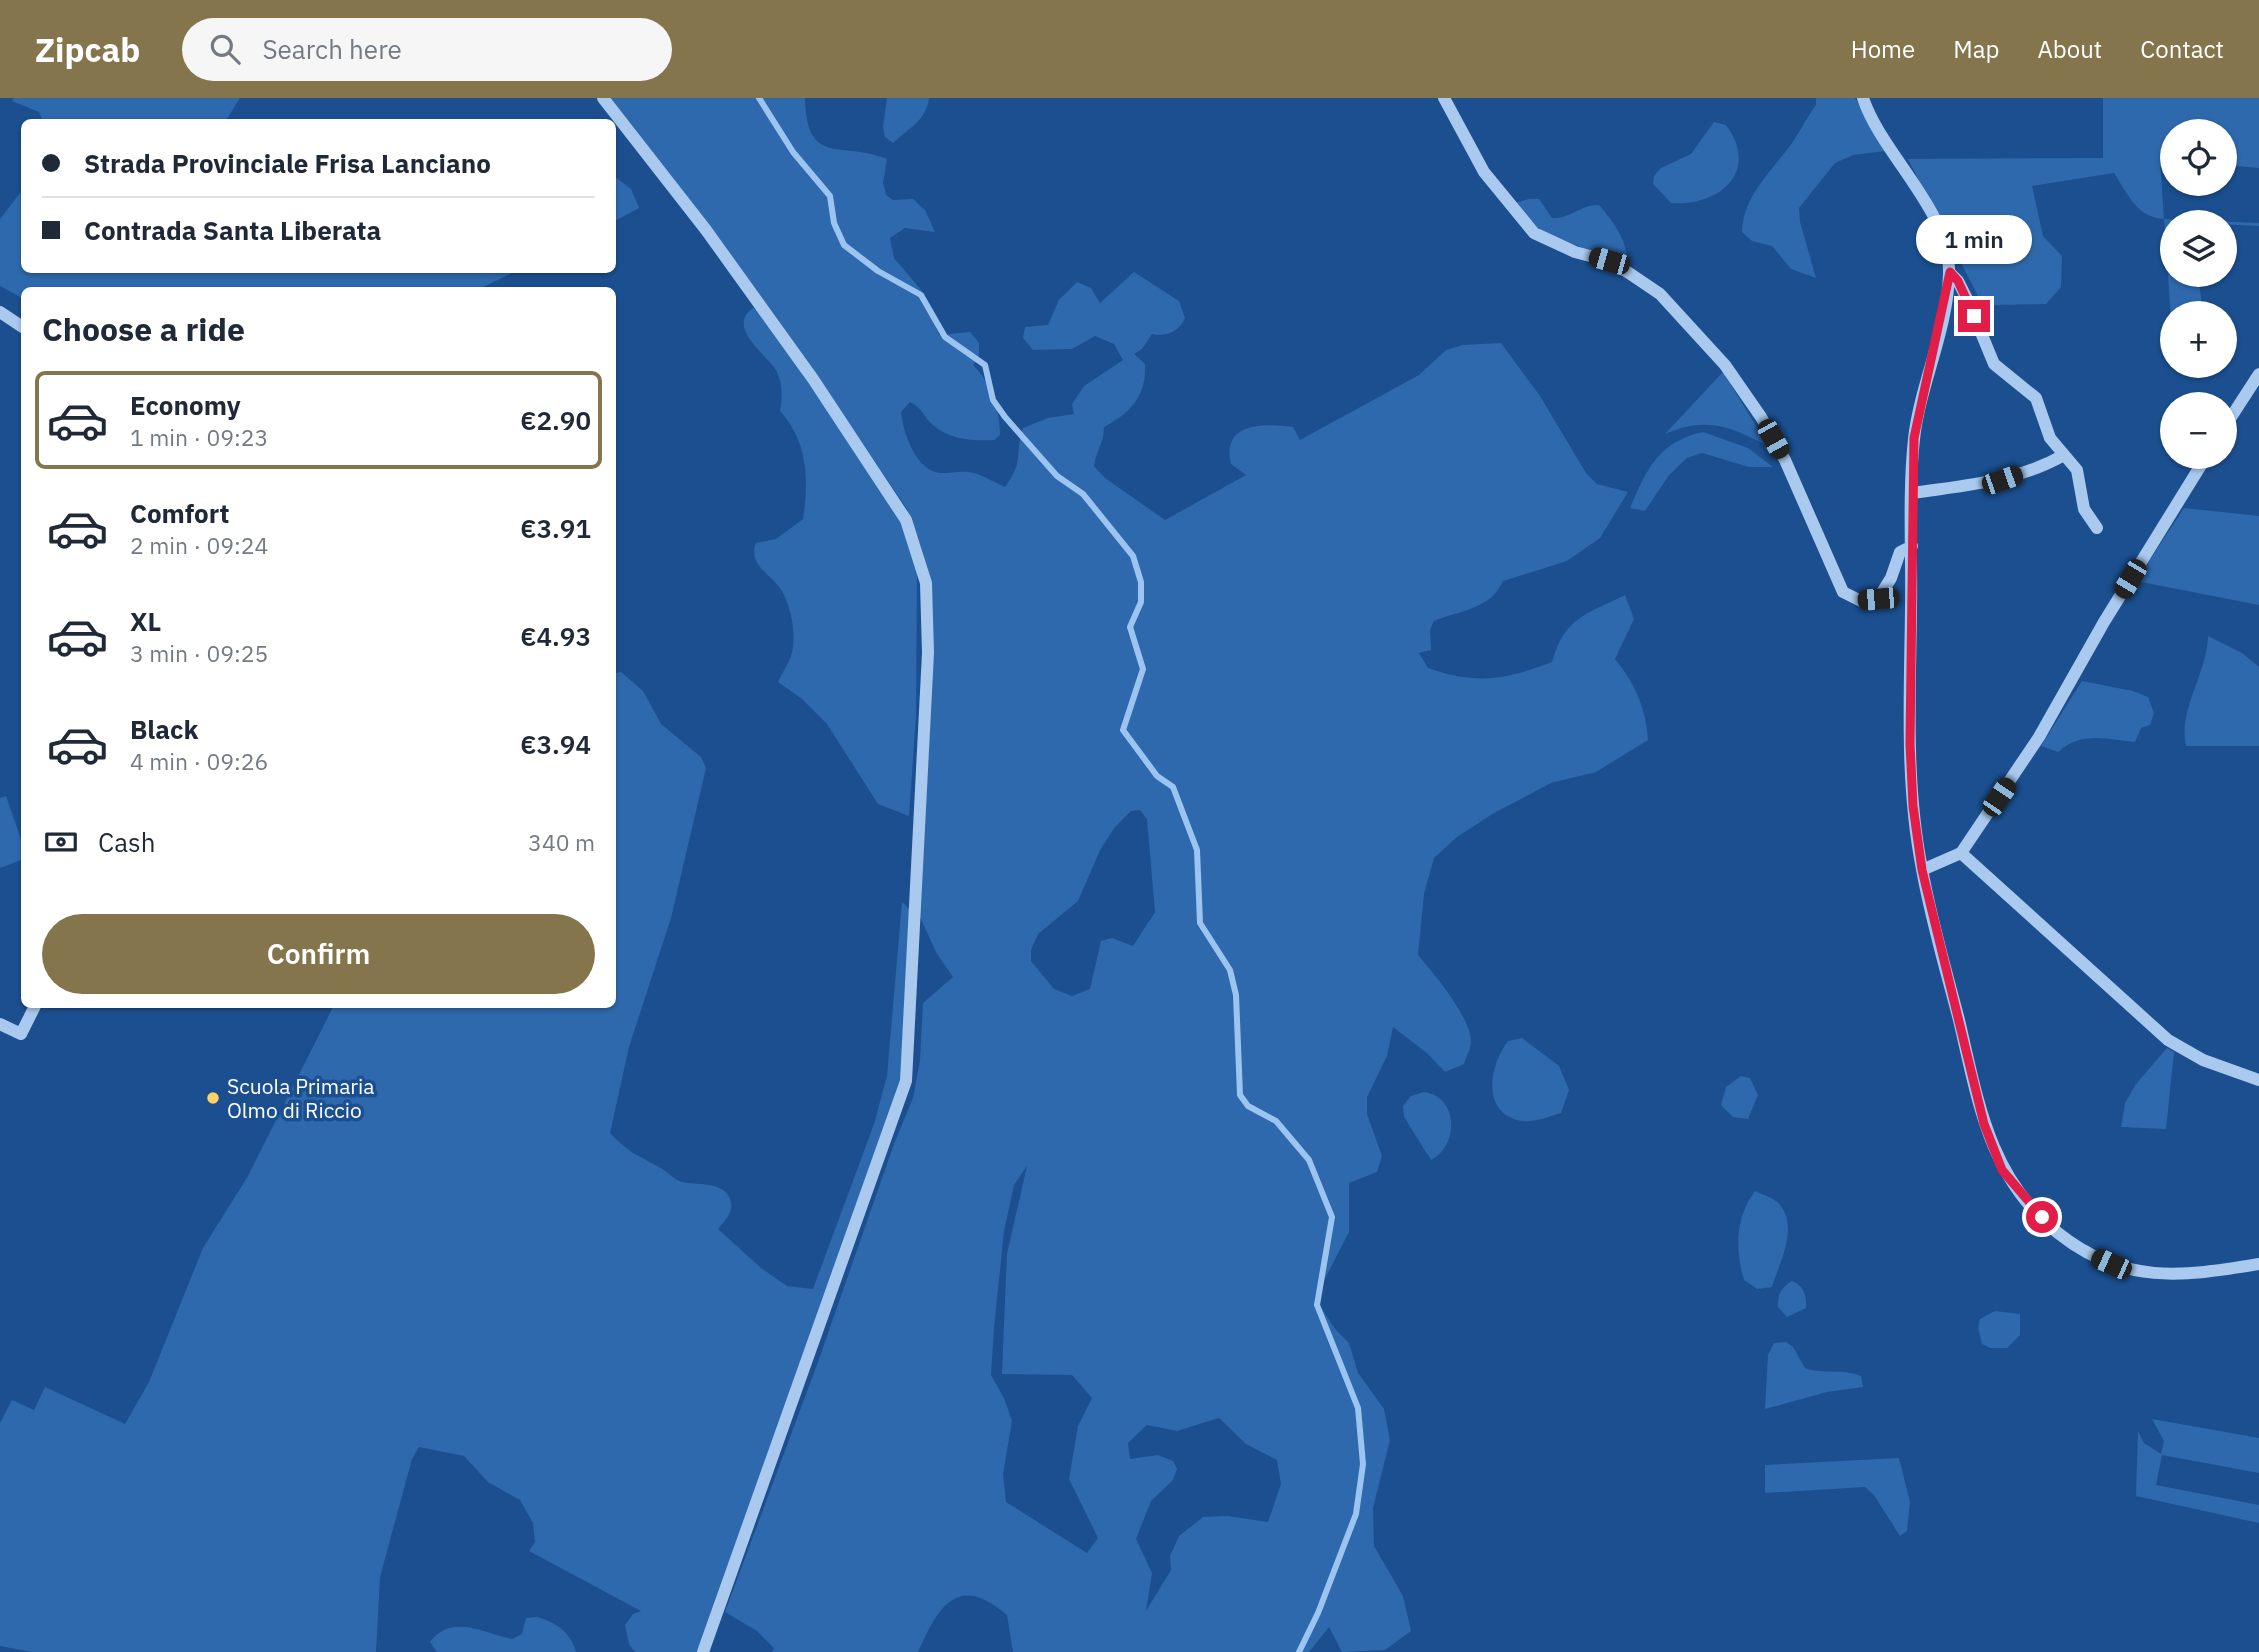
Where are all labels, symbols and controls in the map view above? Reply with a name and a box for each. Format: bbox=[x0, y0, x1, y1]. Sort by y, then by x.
search box bbox=[182, 18, 672, 81]
text: Zipcab bbox=[35, 28, 140, 71]
icon: search bbox=[206, 30, 244, 68]
text: Search here bbox=[262, 32, 402, 66]
text: Home bbox=[1851, 33, 1915, 65]
text: Map bbox=[1953, 33, 1999, 65]
text: About bbox=[2037, 33, 2102, 65]
text: Contact bbox=[2140, 33, 2224, 65]
map controls bbox=[2160, 119, 2237, 469]
button: locate bbox=[2160, 119, 2237, 196]
text: Strada Provinciale Frisa Lanciano bbox=[84, 146, 491, 180]
button: layers bbox=[2160, 210, 2237, 287]
text: Contrada Santa Liberata bbox=[84, 213, 381, 247]
callout: 1 min bbox=[1916, 214, 2032, 264]
text: 1 min bbox=[1944, 224, 2004, 254]
car bbox=[1586, 245, 1633, 277]
route end bbox=[1958, 300, 1990, 332]
button: + bbox=[2160, 301, 2237, 378]
text: Choose a ride bbox=[42, 308, 245, 350]
text: Economy bbox=[130, 388, 241, 422]
icon: car bbox=[46, 389, 109, 452]
button: − bbox=[2160, 392, 2237, 469]
text: €2.90 bbox=[520, 403, 591, 437]
car bbox=[1754, 416, 1793, 462]
text: 1 min · 09:23 bbox=[130, 422, 268, 452]
car bbox=[1979, 463, 2026, 497]
text: Comfort bbox=[130, 496, 229, 530]
icon: car bbox=[46, 497, 109, 560]
text: €3.91 bbox=[520, 511, 591, 545]
text: 2 min · 09:24 bbox=[130, 530, 268, 560]
car bbox=[2111, 556, 2150, 602]
car bbox=[1857, 587, 1900, 611]
text: XL bbox=[130, 604, 161, 638]
icon: car bbox=[46, 605, 109, 668]
text: €4.93 bbox=[520, 619, 591, 653]
text: 3 min · 09:25 bbox=[130, 638, 268, 668]
text: Black bbox=[130, 712, 198, 746]
icon: car bbox=[46, 713, 109, 776]
text: €3.94 bbox=[520, 727, 591, 761]
text: 4 min · 09:26 bbox=[130, 746, 268, 776]
car bbox=[1979, 774, 2020, 820]
icon: cash bbox=[42, 823, 80, 861]
text: Cash bbox=[98, 825, 155, 859]
text: 340 m bbox=[528, 827, 595, 857]
button: Confirm bbox=[42, 914, 595, 994]
place label: Scuola Primaria Olmo di Riccio bbox=[227, 1072, 375, 1124]
marker: Scuola Primaria Olmo di Riccio bbox=[205, 1090, 221, 1106]
route start bbox=[2026, 1201, 2058, 1233]
car bbox=[2088, 1246, 2135, 1282]

